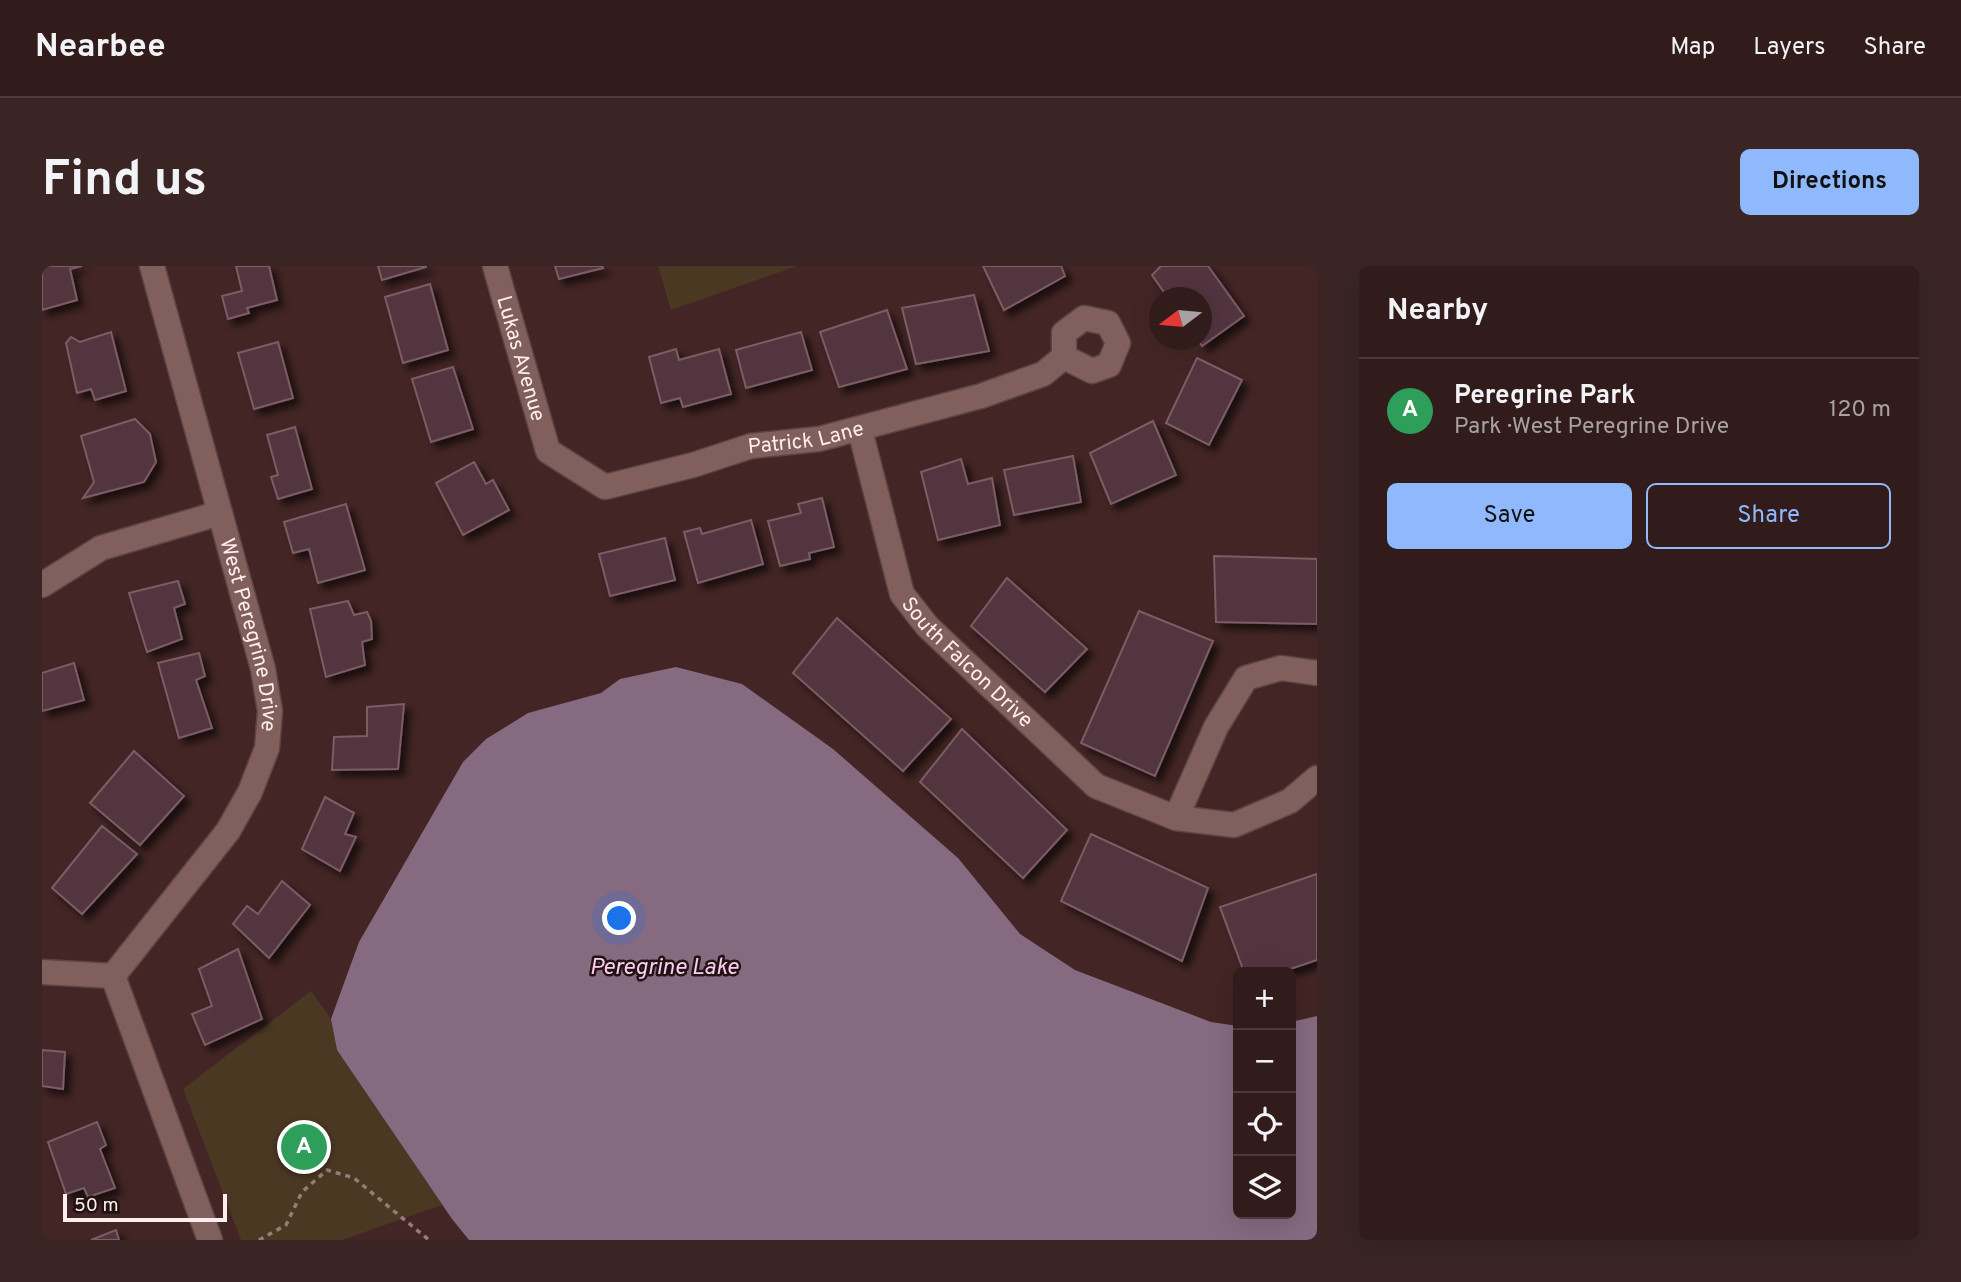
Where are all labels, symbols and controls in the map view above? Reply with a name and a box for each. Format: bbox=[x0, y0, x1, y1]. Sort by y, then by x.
text: Nearbee bbox=[35, 27, 166, 69]
text: Map bbox=[1670, 33, 1715, 63]
text: Layers bbox=[1753, 33, 1825, 63]
text: Share bbox=[1863, 33, 1926, 63]
button: Directions bbox=[1740, 149, 1919, 215]
text: Find us bbox=[42, 151, 207, 213]
north arrow bbox=[1149, 287, 1212, 350]
street label: Lukas Avenue bbox=[489, 293, 551, 425]
text: Nearby bbox=[1387, 293, 1488, 330]
text: Peregrine Park bbox=[1454, 380, 1635, 413]
text: A bbox=[1402, 396, 1418, 425]
text: 120 m bbox=[1829, 396, 1891, 425]
text: Park · West Peregrine Drive bbox=[1454, 413, 1729, 442]
street label: Patrick Lane bbox=[747, 416, 867, 461]
button: Save bbox=[1387, 483, 1632, 549]
button: Share bbox=[1646, 483, 1891, 549]
street label: West Peregrine Drive bbox=[213, 535, 282, 733]
street label: South Falcon Drive bbox=[894, 592, 1038, 734]
your location bbox=[602, 901, 636, 935]
water label: Peregrine Lake bbox=[590, 954, 740, 983]
map controls bbox=[1233, 967, 1296, 1219]
button: + bbox=[1233, 967, 1296, 1030]
button: − bbox=[1233, 1030, 1296, 1093]
button: locate bbox=[1233, 1093, 1296, 1156]
pin: A bbox=[281, 1121, 327, 1173]
button: layers bbox=[1233, 1156, 1296, 1219]
scale bar bbox=[63, 1191, 228, 1223]
text: 50 m bbox=[74, 1194, 119, 1218]

